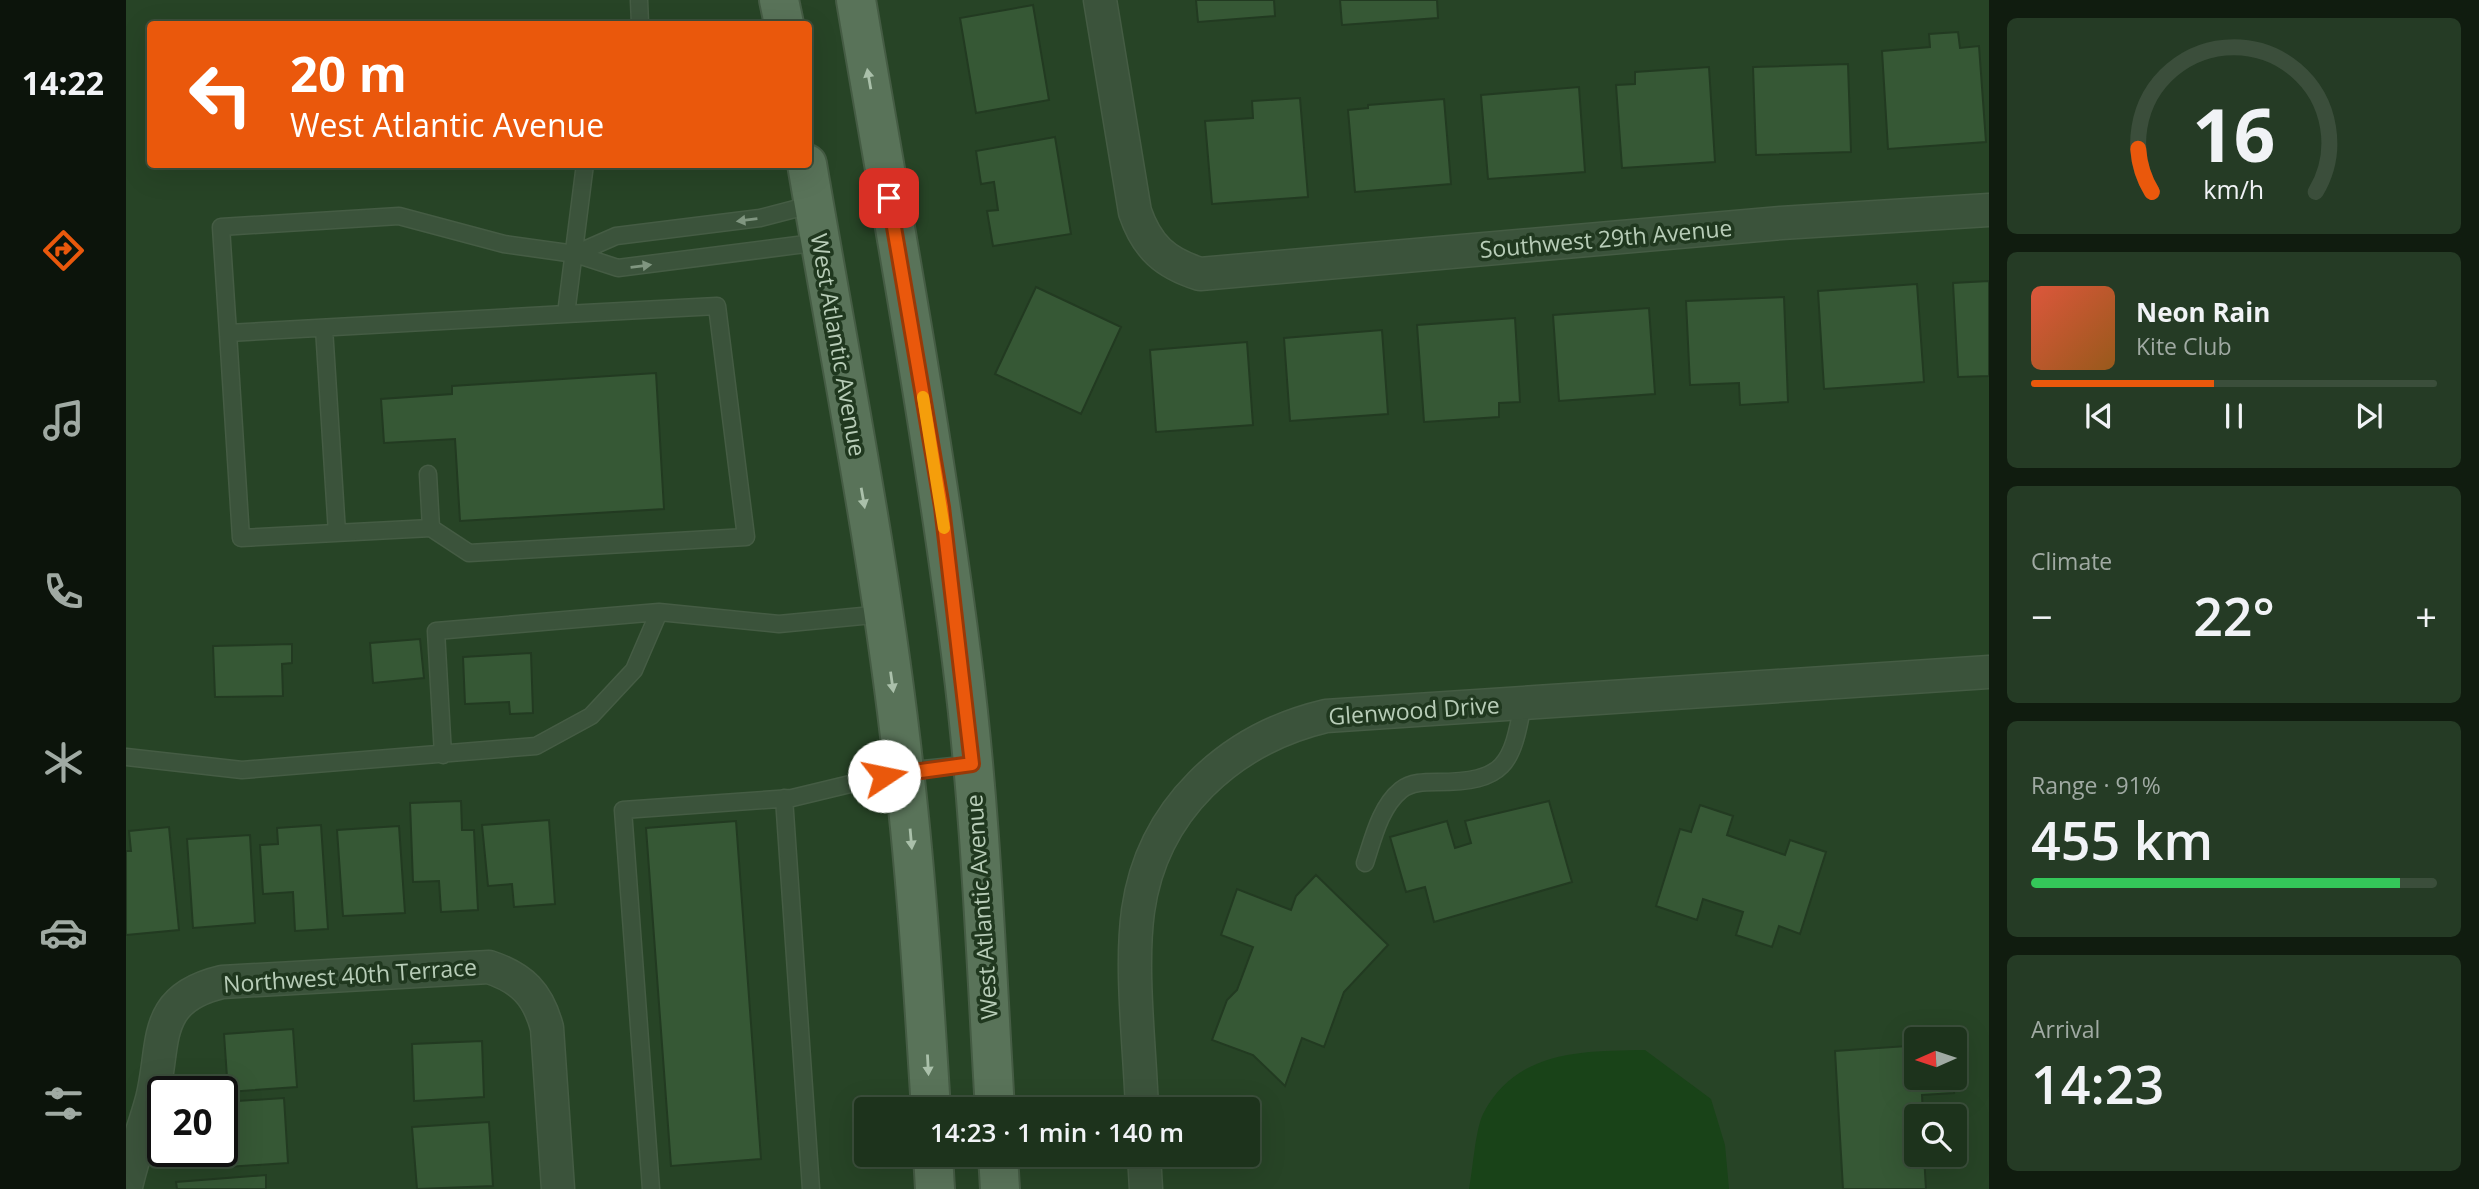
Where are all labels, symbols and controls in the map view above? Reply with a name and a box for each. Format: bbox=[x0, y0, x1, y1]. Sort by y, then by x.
text: 20 m bbox=[290, 40, 407, 106]
icon: left bbox=[175, 49, 266, 140]
text: 14:22 bbox=[22, 61, 104, 104]
one-way arrow bbox=[863, 68, 874, 90]
text: 16 bbox=[2192, 84, 2276, 183]
text: West Atlantic Avenue bbox=[290, 103, 604, 146]
pin bbox=[859, 168, 919, 228]
text: km/h bbox=[2204, 172, 2264, 206]
icon: arrive bbox=[870, 179, 908, 217]
street label: Southwest 29th Avenue bbox=[1478, 211, 1734, 265]
one-way arrow bbox=[736, 214, 758, 225]
icon: directions bbox=[39, 226, 88, 275]
street label: West Atlantic Avenue bbox=[804, 231, 874, 459]
one-way arrow bbox=[630, 260, 652, 271]
text: Neon Rain bbox=[2136, 294, 2270, 330]
text: Kite Club bbox=[2136, 330, 2231, 362]
icon: music bbox=[39, 396, 88, 445]
icon: previous bbox=[2080, 397, 2118, 435]
icon: pause bbox=[2215, 397, 2253, 435]
icon: next bbox=[2350, 397, 2388, 435]
one-way arrow bbox=[858, 487, 869, 509]
text: Climate bbox=[2031, 545, 2112, 577]
icon: phone bbox=[39, 567, 88, 616]
text: 22° bbox=[2193, 580, 2275, 651]
text: − bbox=[2031, 590, 2053, 642]
text: + bbox=[2415, 590, 2437, 642]
one-way arrow bbox=[887, 671, 898, 693]
street label: Glenwood Drive bbox=[1327, 688, 1501, 732]
icon: climate bbox=[39, 738, 88, 787]
position arrow bbox=[847, 739, 921, 813]
text: Range · 91% bbox=[2031, 769, 2161, 801]
street label: West Atlantic Avenue bbox=[957, 793, 1005, 1021]
text: 455 km bbox=[2031, 804, 2213, 875]
one-way arrow bbox=[906, 828, 917, 850]
icon: car bbox=[39, 908, 88, 957]
street label: Northwest 40th Terrace bbox=[222, 950, 478, 1000]
text: Arrival bbox=[2031, 1013, 2100, 1045]
north arrow bbox=[1904, 1027, 1967, 1090]
map controls bbox=[1904, 1027, 1967, 1167]
text: 14:23 bbox=[2031, 1048, 2164, 1119]
one-way arrow bbox=[923, 1055, 934, 1077]
speed limit sign: 20 bbox=[147, 1076, 238, 1167]
icon: filters bbox=[39, 1079, 88, 1128]
button: search bbox=[1904, 1104, 1967, 1167]
text: 14:23 · 1 min · 140 m bbox=[930, 1114, 1184, 1150]

